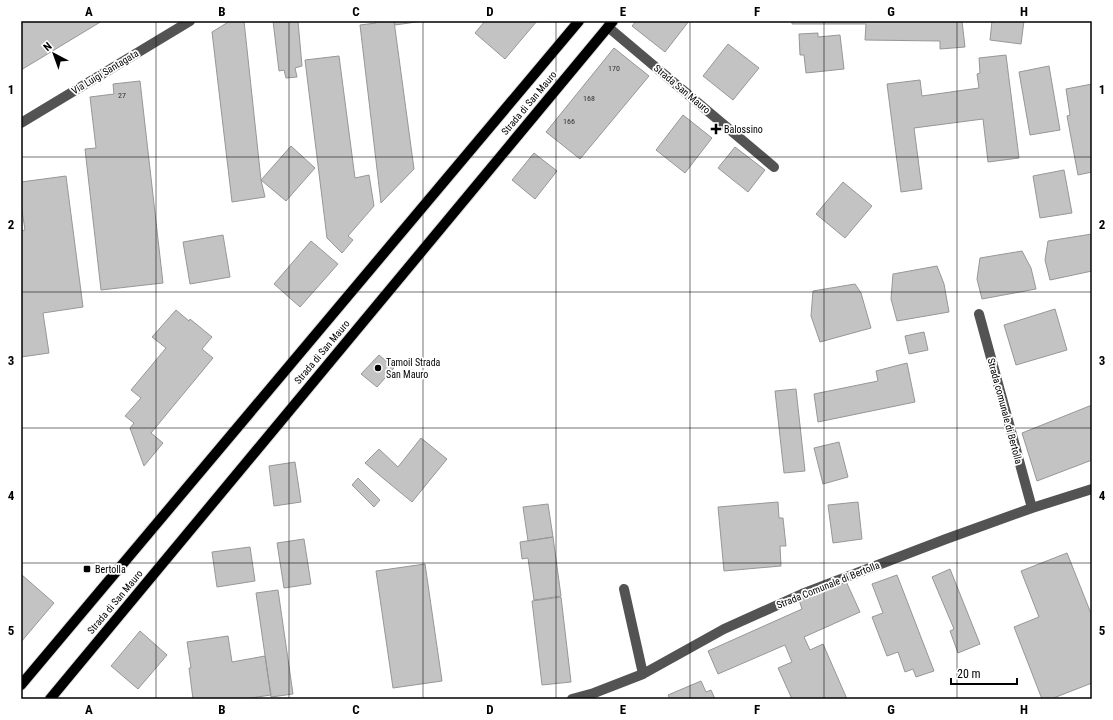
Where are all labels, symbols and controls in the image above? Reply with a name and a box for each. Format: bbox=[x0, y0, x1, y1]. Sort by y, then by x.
text: A bbox=[85, 4, 93, 19]
text: B bbox=[218, 4, 226, 19]
text: C bbox=[352, 4, 360, 19]
text: D bbox=[486, 4, 494, 19]
text: E bbox=[620, 4, 627, 19]
text: F bbox=[754, 4, 760, 19]
text: G bbox=[887, 4, 895, 19]
text: H bbox=[1020, 4, 1028, 19]
north arrow bbox=[34, 34, 74, 74]
text: N bbox=[41, 40, 55, 54]
street label: Via Luigi Santagata bbox=[70, 48, 141, 96]
street label: Strada San Mauro bbox=[652, 62, 712, 116]
house number: 170 bbox=[608, 64, 620, 73]
street label: Strada di San Mauro bbox=[499, 69, 559, 137]
text: 1 bbox=[8, 82, 14, 97]
text: 1 bbox=[1099, 82, 1105, 97]
house number: 27 bbox=[118, 91, 126, 100]
house number: 168 bbox=[583, 94, 595, 103]
house number: 166 bbox=[563, 117, 575, 126]
marker: Balossino bbox=[711, 124, 721, 134]
place label: Balossino bbox=[724, 124, 763, 135]
text: 2 bbox=[8, 217, 15, 232]
text: 2 bbox=[1099, 217, 1106, 232]
street label: Strada di San Mauro bbox=[292, 318, 352, 386]
text: 3 bbox=[8, 353, 14, 368]
text: 3 bbox=[1099, 353, 1105, 368]
place label: Tamoil Strada San Mauro bbox=[386, 357, 441, 380]
street label: Strada comunale di Bertolla bbox=[986, 357, 1024, 465]
marker: Tamoil Strada San Mauro bbox=[373, 363, 383, 373]
text: 4 bbox=[8, 488, 15, 503]
text: 4 bbox=[1099, 488, 1106, 503]
street label: Strada Comunale di Bertolla bbox=[775, 559, 881, 611]
marker: Bertolla bbox=[82, 564, 92, 574]
place label: Bertolla bbox=[95, 564, 126, 575]
street label: Strada di San Mauro bbox=[85, 568, 145, 636]
text: 5 bbox=[8, 623, 15, 638]
text: 5 bbox=[1099, 623, 1106, 638]
scale bar bbox=[951, 660, 1017, 686]
text: 20 m bbox=[957, 667, 981, 681]
text: A bbox=[85, 702, 93, 717]
text: B bbox=[218, 702, 226, 717]
text: C bbox=[352, 702, 360, 717]
text: D bbox=[486, 702, 494, 717]
text: E bbox=[620, 702, 627, 717]
text: F bbox=[754, 702, 760, 717]
text: G bbox=[887, 702, 895, 717]
text: H bbox=[1020, 702, 1028, 717]

